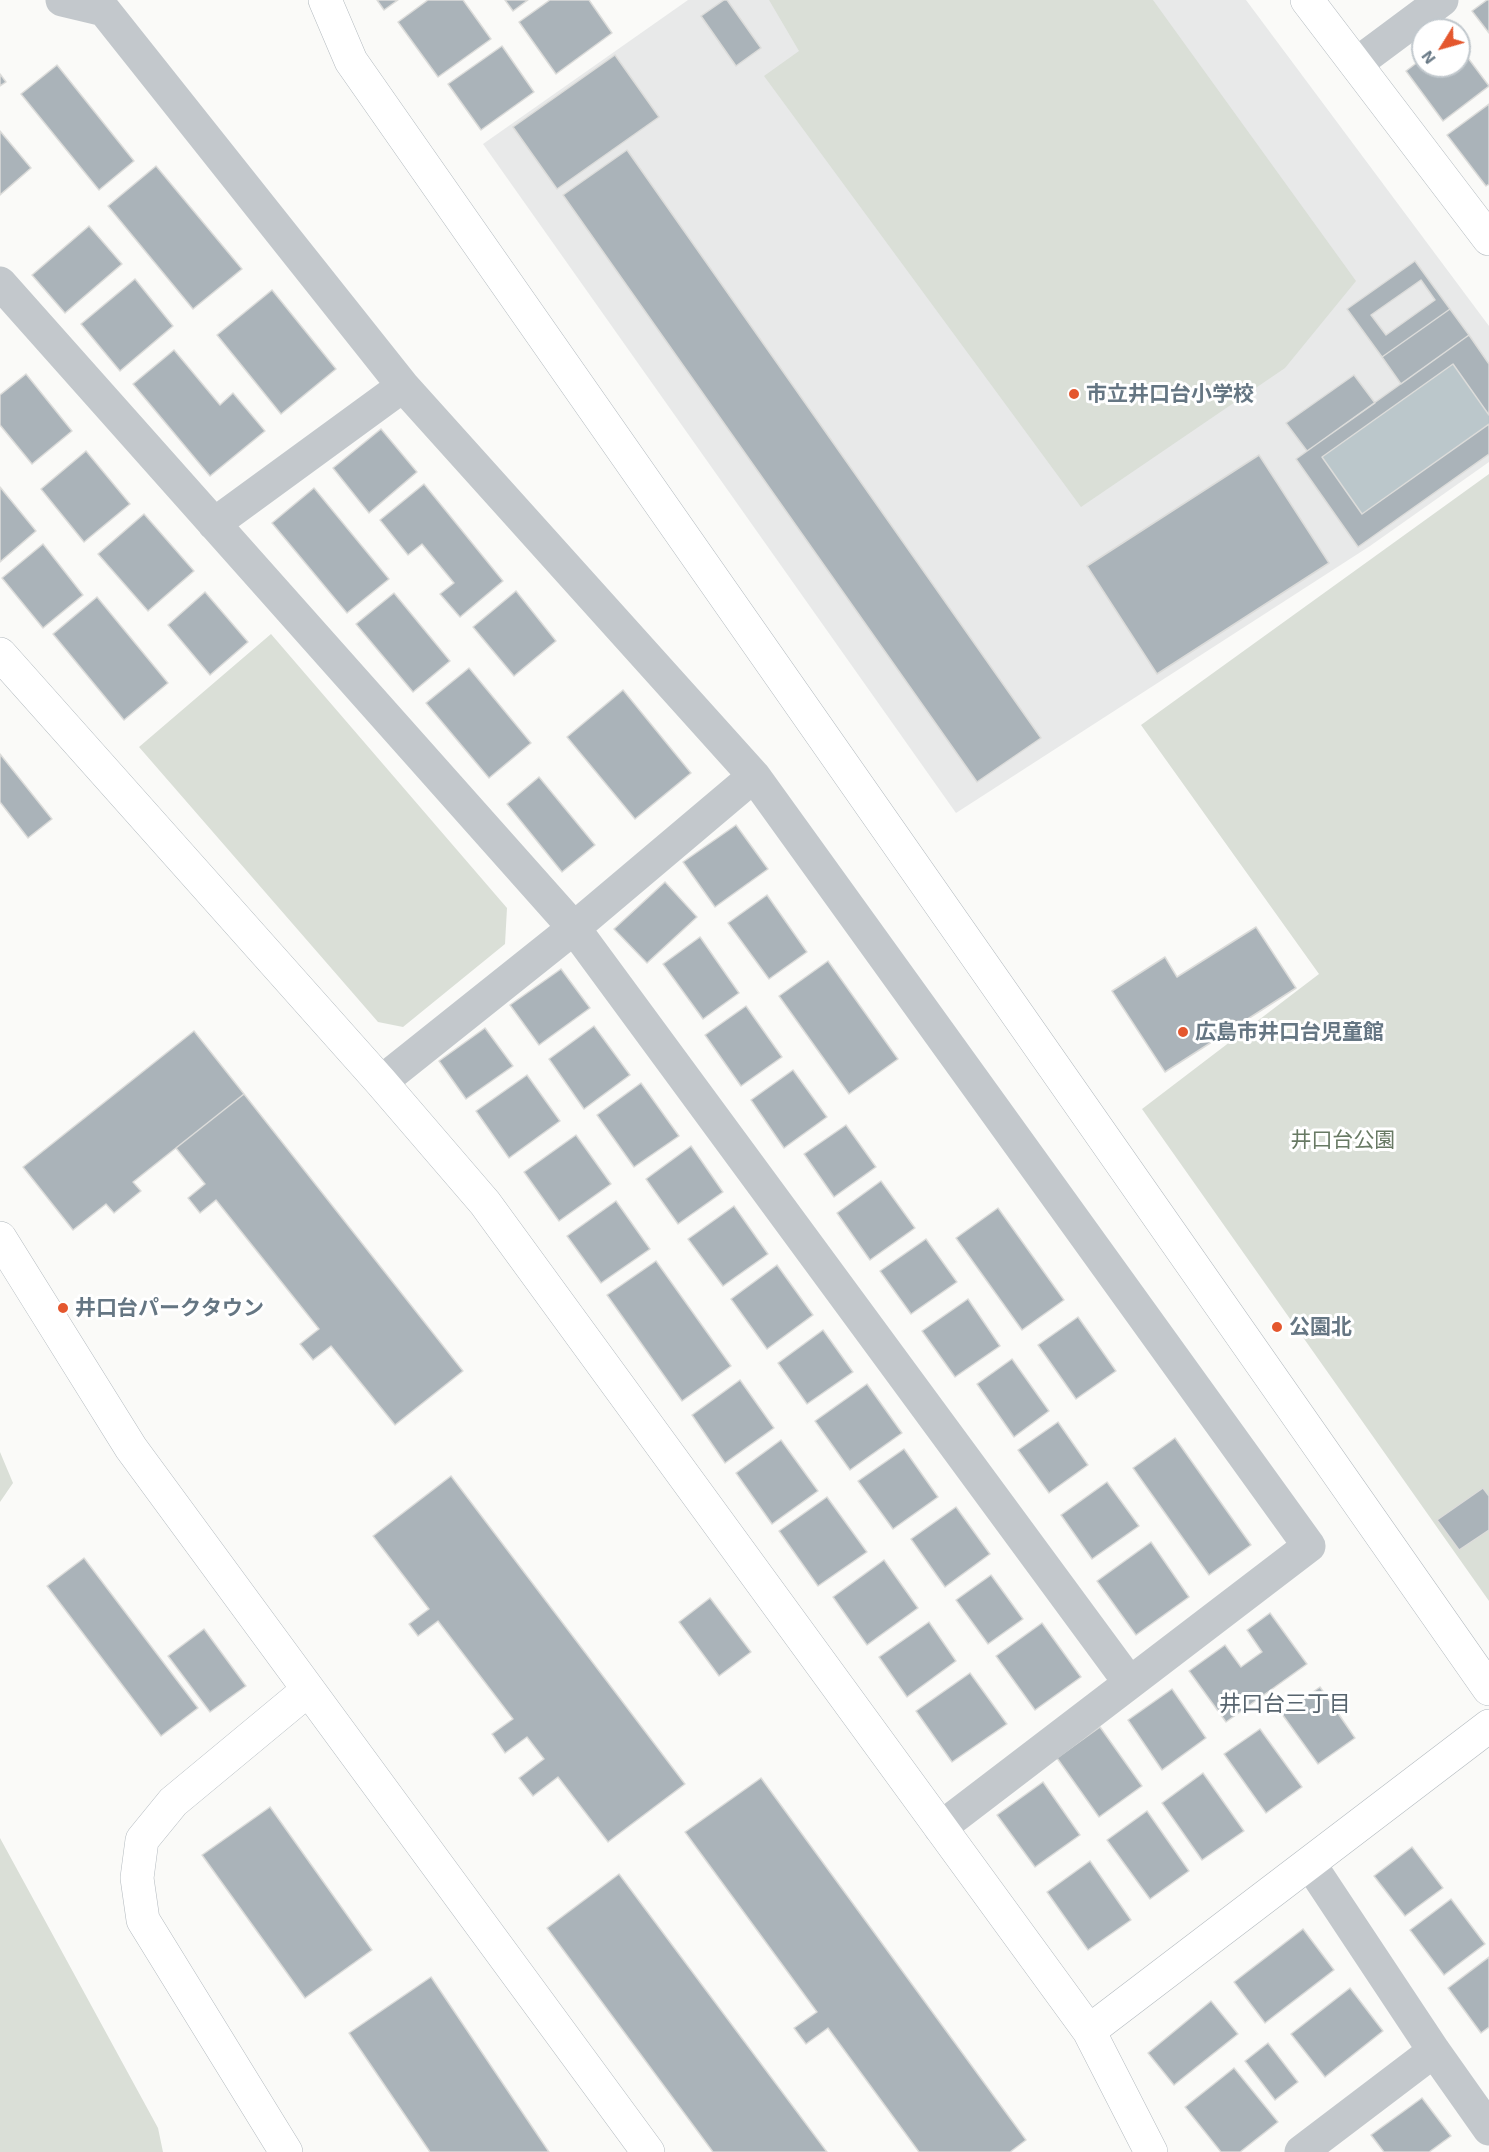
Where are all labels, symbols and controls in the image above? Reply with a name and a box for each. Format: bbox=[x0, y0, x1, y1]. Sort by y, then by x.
north arrow bbox=[1411, 18, 1471, 78]
text: N bbox=[1417, 48, 1439, 68]
place label: 市立井口台小学校 bbox=[1086, 381, 1254, 407]
marker: 市立井口台小学校 bbox=[1067, 387, 1081, 401]
place label: 広島市井口台児童館 bbox=[1195, 1019, 1384, 1045]
marker: 広島市井口台児童館 bbox=[1176, 1025, 1190, 1039]
park label: 井口台公園 bbox=[1291, 1127, 1395, 1153]
place label: 井口台パークタウン bbox=[75, 1295, 264, 1321]
marker: 井口台パークタウン bbox=[56, 1301, 70, 1315]
place label: 公園北 bbox=[1289, 1314, 1352, 1340]
marker: 公園北 bbox=[1270, 1320, 1284, 1334]
district label: 井口台三丁目 bbox=[1219, 1691, 1351, 1717]

